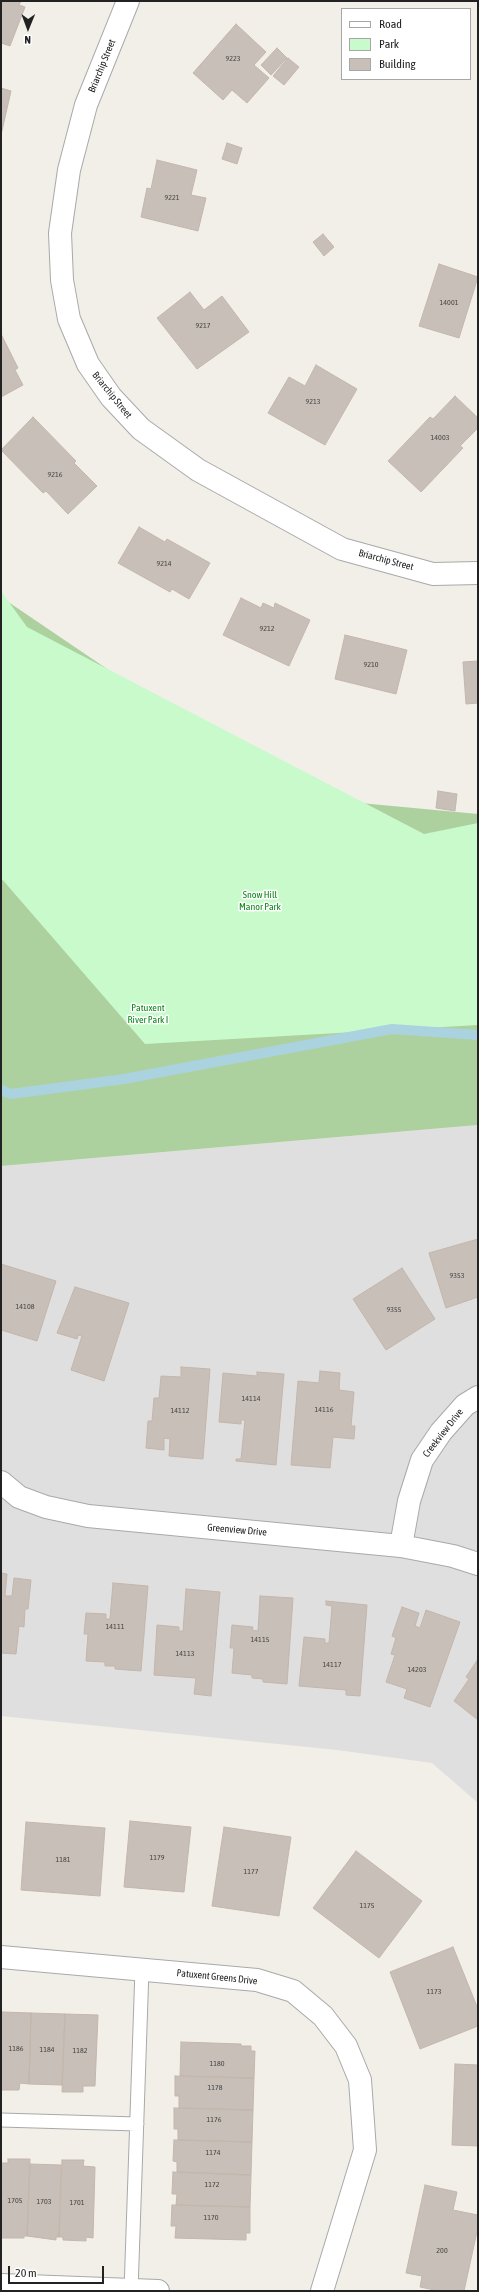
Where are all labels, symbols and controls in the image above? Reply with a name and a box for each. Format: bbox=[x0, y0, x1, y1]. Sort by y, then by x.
north arrow bbox=[8, 8, 48, 48]
legend bbox=[341, 8, 471, 80]
text: Road bbox=[379, 17, 402, 31]
text: N bbox=[24, 34, 31, 46]
text: Park bbox=[379, 37, 399, 51]
street label: Briarchip Street bbox=[86, 38, 118, 94]
house number: 9223 bbox=[225, 53, 241, 63]
text: Building bbox=[379, 57, 416, 71]
house number: 9221 bbox=[164, 192, 180, 202]
house number: 14001 bbox=[440, 297, 458, 307]
house number: 9217 bbox=[195, 320, 211, 330]
street label: Briarchip Street bbox=[90, 369, 134, 421]
house number: 9213 bbox=[305, 396, 321, 406]
house number: 14003 bbox=[431, 432, 449, 442]
house number: 9216 bbox=[47, 469, 63, 479]
street label: Briarchip Street bbox=[357, 547, 415, 573]
house number: 9214 bbox=[156, 558, 172, 568]
house number: 9212 bbox=[259, 623, 275, 633]
house number: 9210 bbox=[363, 659, 379, 669]
park label: Snow Hill Manor Park bbox=[239, 889, 281, 912]
park label: Patuxent River Park I bbox=[128, 1002, 168, 1026]
house number: 9353 bbox=[449, 1270, 465, 1280]
house number: 14108 bbox=[16, 1301, 34, 1311]
house number: 9355 bbox=[386, 1304, 402, 1314]
house number: 14114 bbox=[242, 1393, 260, 1403]
house number: 14116 bbox=[315, 1404, 333, 1414]
house number: 14112 bbox=[171, 1405, 189, 1415]
street label: Creekview Drive bbox=[420, 1406, 466, 1460]
street label: Greenview Drive bbox=[207, 1521, 267, 1539]
house number: 14111 bbox=[106, 1621, 124, 1631]
house number: 14115 bbox=[251, 1634, 269, 1644]
house number: 14113 bbox=[176, 1648, 194, 1658]
house number: 14117 bbox=[323, 1659, 341, 1669]
house number: 14203 bbox=[408, 1664, 426, 1674]
house number: 1179 bbox=[149, 1852, 165, 1862]
house number: 1181 bbox=[55, 1854, 71, 1864]
house number: 1177 bbox=[243, 1866, 259, 1876]
house number: 1175 bbox=[359, 1900, 375, 1910]
street label: Patuxent Greens Drive bbox=[176, 1967, 258, 1987]
house number: 1173 bbox=[426, 1986, 442, 1996]
house number: 1186 bbox=[8, 2043, 24, 2053]
house number: 1184 bbox=[39, 2044, 55, 2054]
house number: 1182 bbox=[72, 2045, 88, 2055]
house number: 1180 bbox=[209, 2058, 225, 2068]
house number: 1178 bbox=[207, 2082, 223, 2092]
house number: 1176 bbox=[206, 2114, 222, 2124]
house number: 1174 bbox=[205, 2147, 221, 2157]
house number: 1172 bbox=[204, 2179, 220, 2189]
house number: 1705 bbox=[7, 2195, 23, 2205]
house number: 1703 bbox=[36, 2196, 52, 2206]
house number: 1701 bbox=[69, 2197, 85, 2207]
house number: 1170 bbox=[203, 2212, 219, 2222]
house number: 200 bbox=[436, 2245, 448, 2255]
scale bar bbox=[10, 2258, 106, 2284]
text: 20 m bbox=[15, 2266, 37, 2280]

